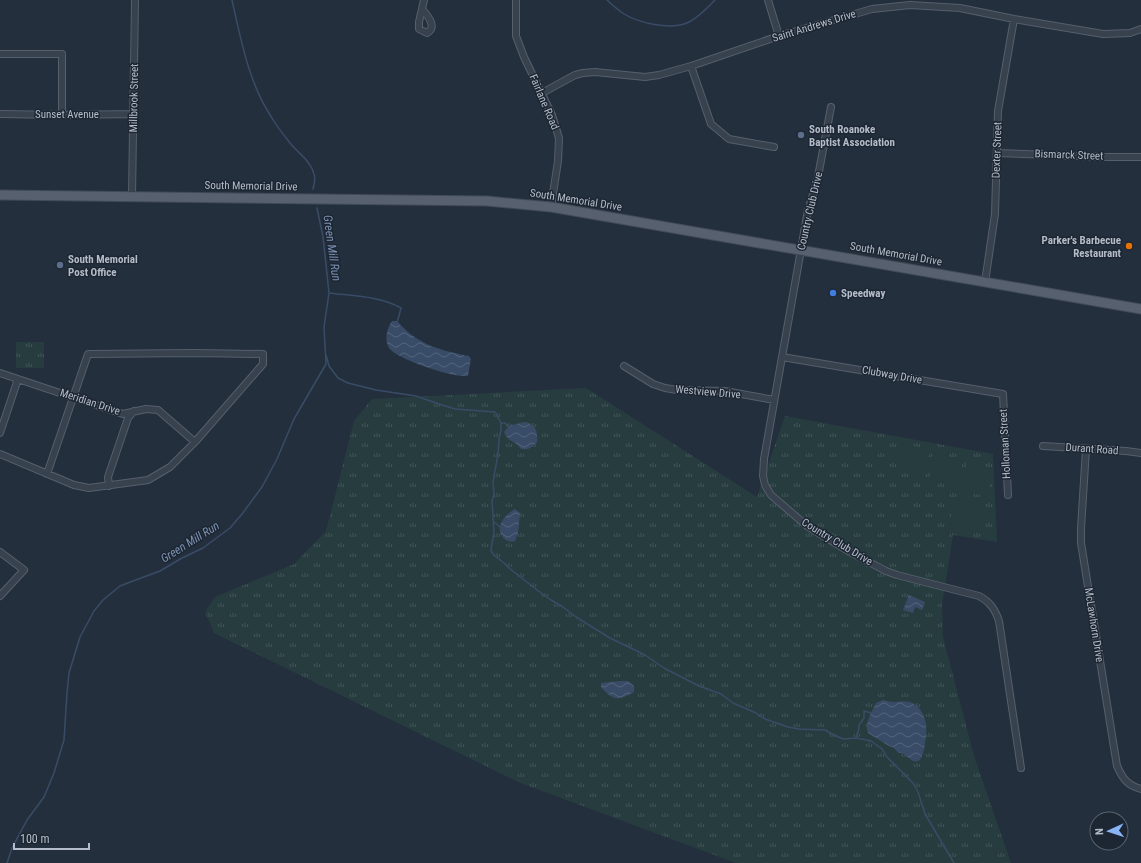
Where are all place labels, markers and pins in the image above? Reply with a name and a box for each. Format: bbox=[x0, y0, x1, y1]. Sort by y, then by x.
place label: South Roanoke Baptist Association bbox=[809, 123, 895, 149]
marker: South Roanoke Baptist Association bbox=[796, 130, 806, 140]
place label: Parker's Barbecue Restaurant bbox=[1042, 234, 1122, 260]
marker: Parker's Barbecue Restaurant bbox=[1124, 241, 1134, 251]
place label: South Memorial Post Office bbox=[68, 253, 138, 279]
marker: South Memorial Post Office bbox=[55, 260, 65, 270]
place label: Speedway bbox=[841, 287, 885, 300]
marker: Speedway bbox=[828, 288, 838, 298]

